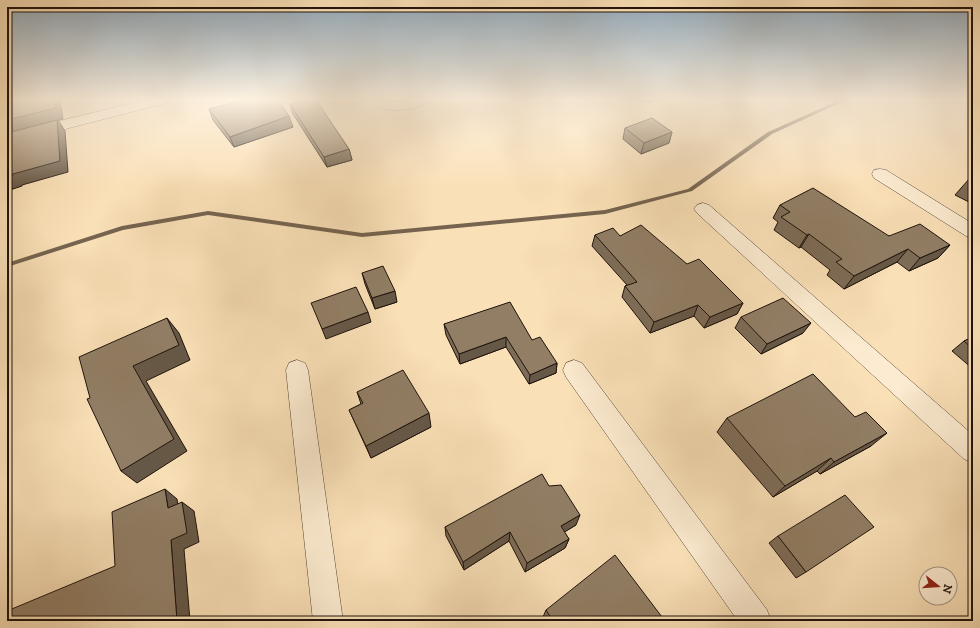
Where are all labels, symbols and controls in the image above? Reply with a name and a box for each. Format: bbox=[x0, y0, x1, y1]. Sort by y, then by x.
north arrow bbox=[918, 566, 958, 606]
text: N bbox=[939, 582, 955, 595]

